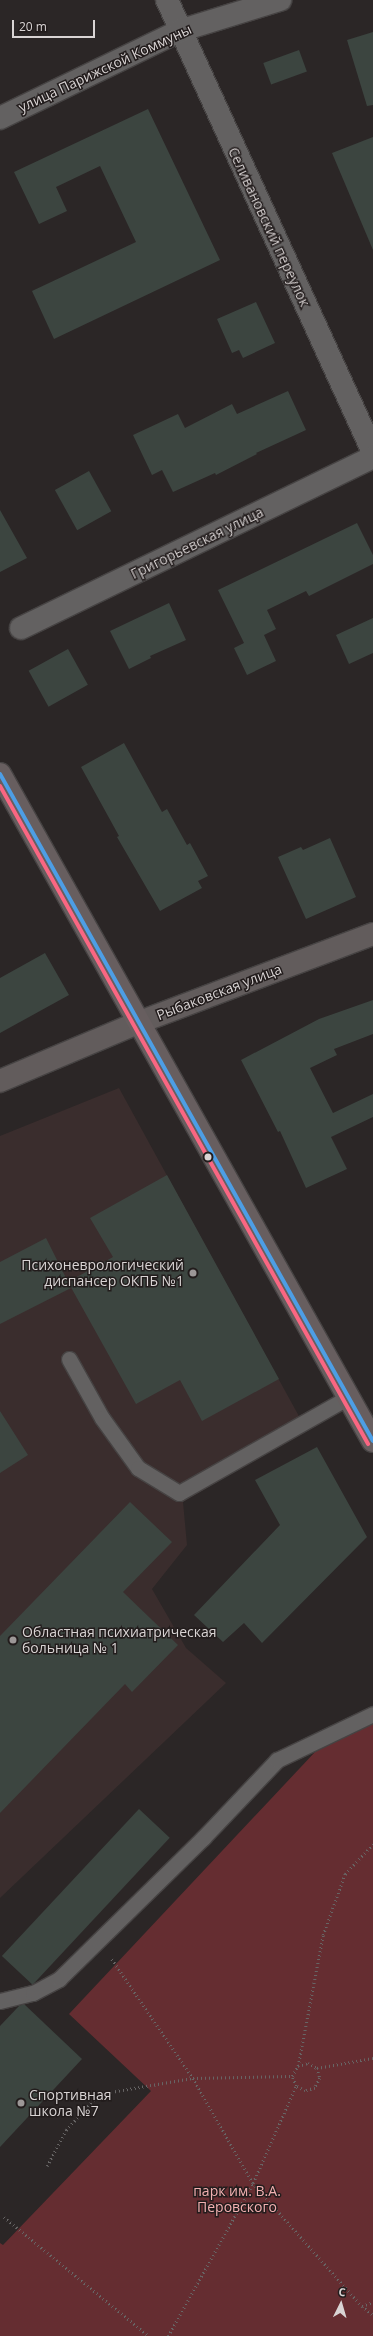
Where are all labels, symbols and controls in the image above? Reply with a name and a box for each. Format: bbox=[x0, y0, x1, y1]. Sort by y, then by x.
scale bar bbox=[14, 12, 97, 38]
text: 20 m bbox=[19, 18, 47, 35]
street label: улица Парижской Коммуны bbox=[16, 20, 194, 116]
street label: Селивановский переулок bbox=[225, 145, 313, 309]
street label: Григорьевская улица bbox=[128, 504, 266, 582]
street label: Рыбаковская улица bbox=[154, 960, 284, 1024]
unlabelled marker bbox=[203, 1152, 213, 1162]
place label: Психоневрологический диспансер ОКПБ №1 bbox=[21, 1257, 184, 1290]
marker: Психоневрологический диспансер ОКПБ №1 bbox=[187, 1267, 199, 1279]
place label: Областная психиатрическая больница № 1 bbox=[22, 1624, 217, 1656]
marker: Областная психиатрическая больница № 1 bbox=[7, 1634, 19, 1646]
place label: Спортивная школа №7 bbox=[29, 2087, 111, 2120]
marker: Спортивная школа №7 bbox=[16, 2098, 26, 2108]
park label: парк им. В.А. Перовского bbox=[193, 2183, 281, 2216]
north arrow bbox=[321, 2284, 361, 2324]
text: С bbox=[338, 2284, 346, 2299]

